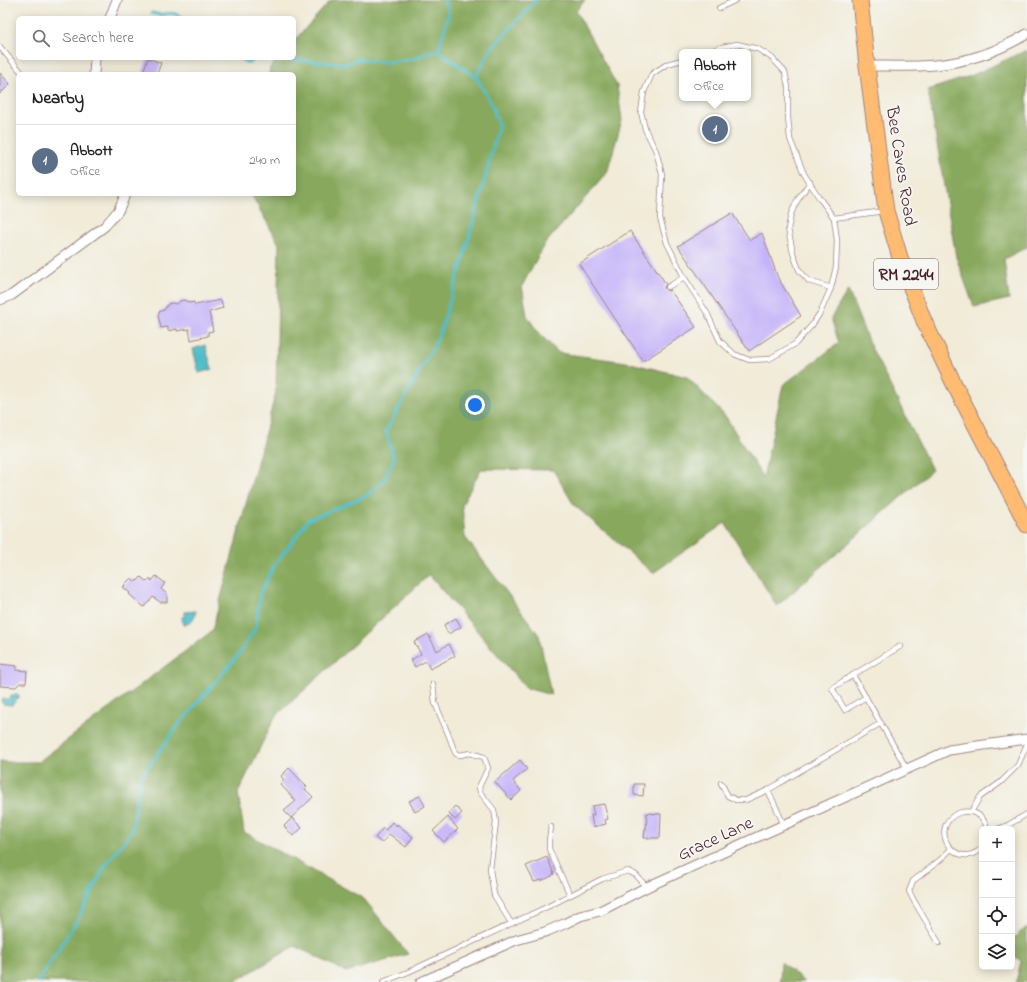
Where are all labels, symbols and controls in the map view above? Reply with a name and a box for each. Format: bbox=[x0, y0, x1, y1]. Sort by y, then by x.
search box bbox=[16, 16, 296, 60]
icon: search bbox=[30, 27, 52, 49]
text: Search here bbox=[62, 27, 134, 49]
popup bbox=[679, 49, 751, 101]
text: Abbott bbox=[694, 55, 736, 77]
text: Office bbox=[694, 77, 724, 96]
text: Nearby bbox=[32, 86, 84, 111]
street label: Bee Caves Road bbox=[878, 104, 922, 228]
pin: 1 bbox=[702, 114, 728, 144]
text: Abbott bbox=[70, 140, 113, 162]
text: 1 bbox=[43, 151, 47, 170]
text: 240 m bbox=[249, 151, 280, 170]
text: Office bbox=[70, 162, 100, 181]
road number: RM 2244 bbox=[874, 259, 938, 289]
your location bbox=[465, 395, 485, 415]
street label: Grace Lane bbox=[674, 811, 759, 869]
map controls bbox=[979, 826, 1015, 970]
button: + bbox=[979, 826, 1015, 862]
button: − bbox=[979, 862, 1015, 898]
button: locate bbox=[979, 898, 1015, 934]
button: layers bbox=[979, 934, 1015, 970]

